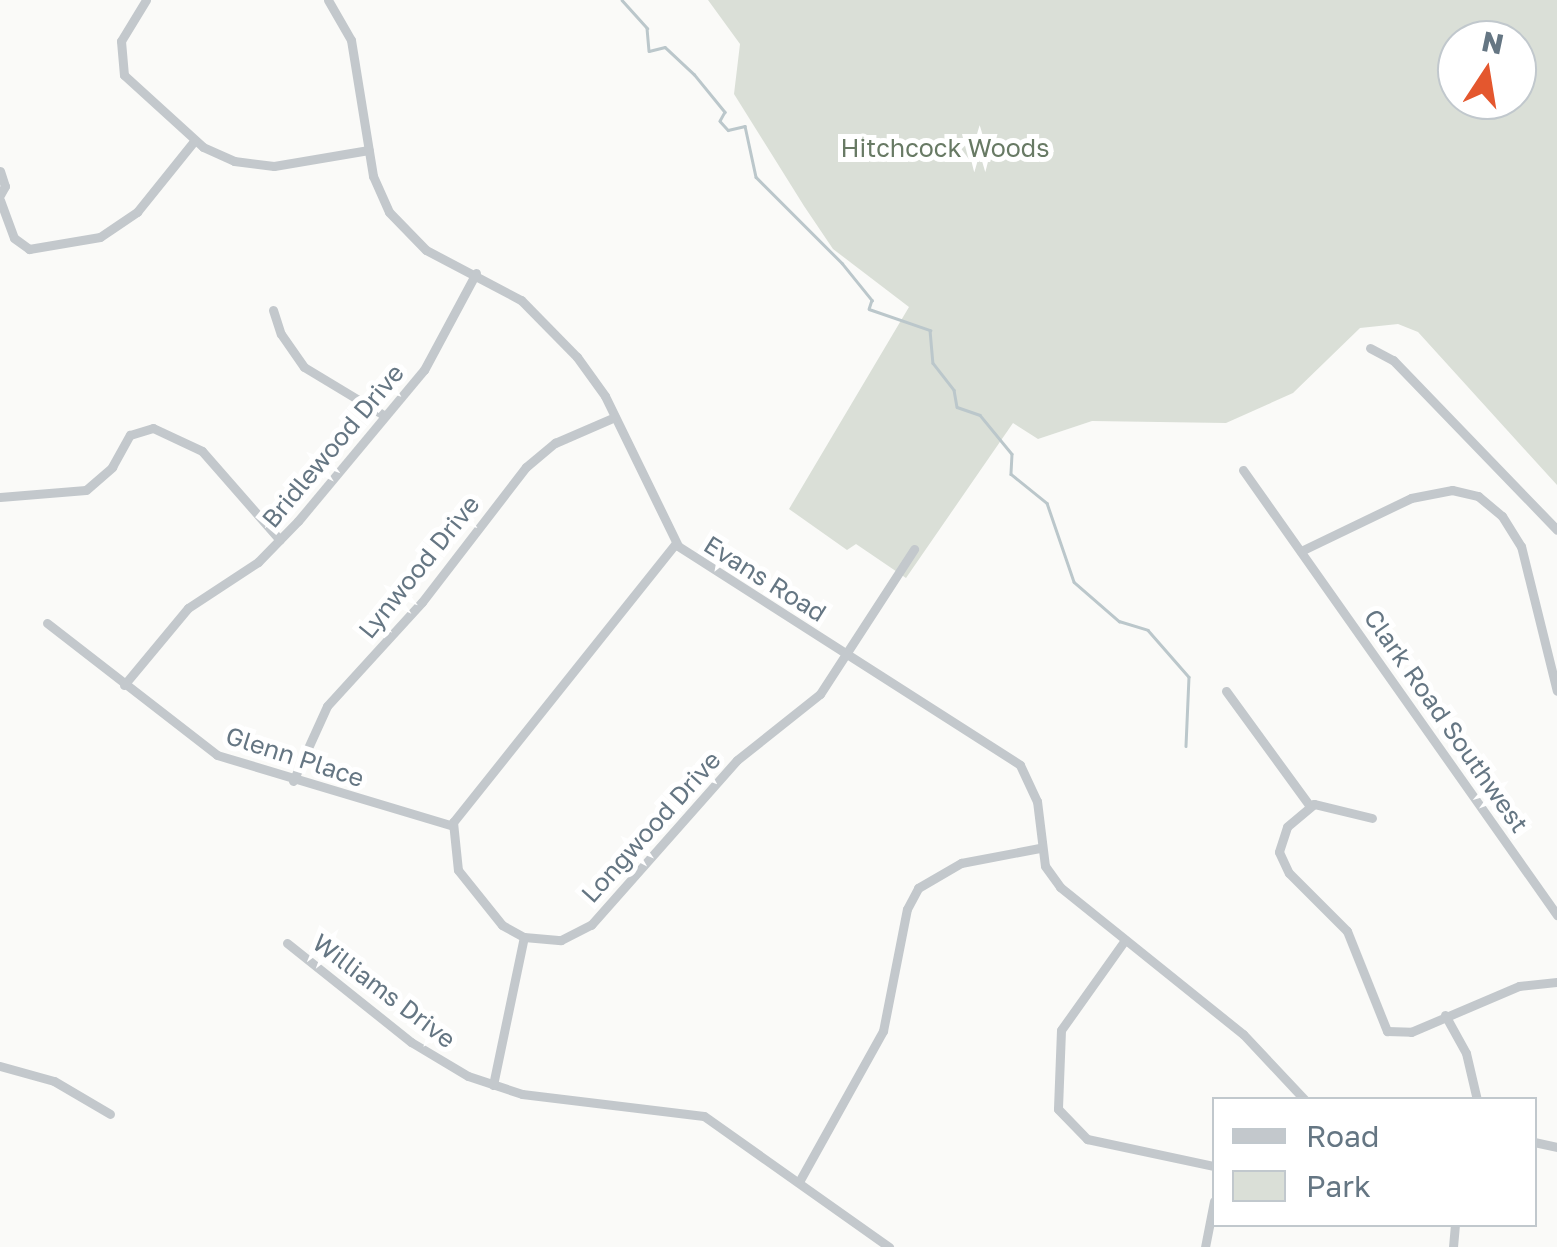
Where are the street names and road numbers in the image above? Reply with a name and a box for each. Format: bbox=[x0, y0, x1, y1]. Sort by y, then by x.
street label: Bridlewood Drive bbox=[256, 358, 410, 534]
street label: Lynwood Drive bbox=[352, 490, 486, 644]
street label: Evans Road bbox=[698, 530, 832, 628]
street label: Clark Road Southwest bbox=[1357, 604, 1535, 838]
street label: Glenn Place bbox=[222, 721, 368, 793]
street label: Longwood Drive bbox=[575, 745, 727, 909]
street label: Williams Drive bbox=[307, 928, 461, 1054]

